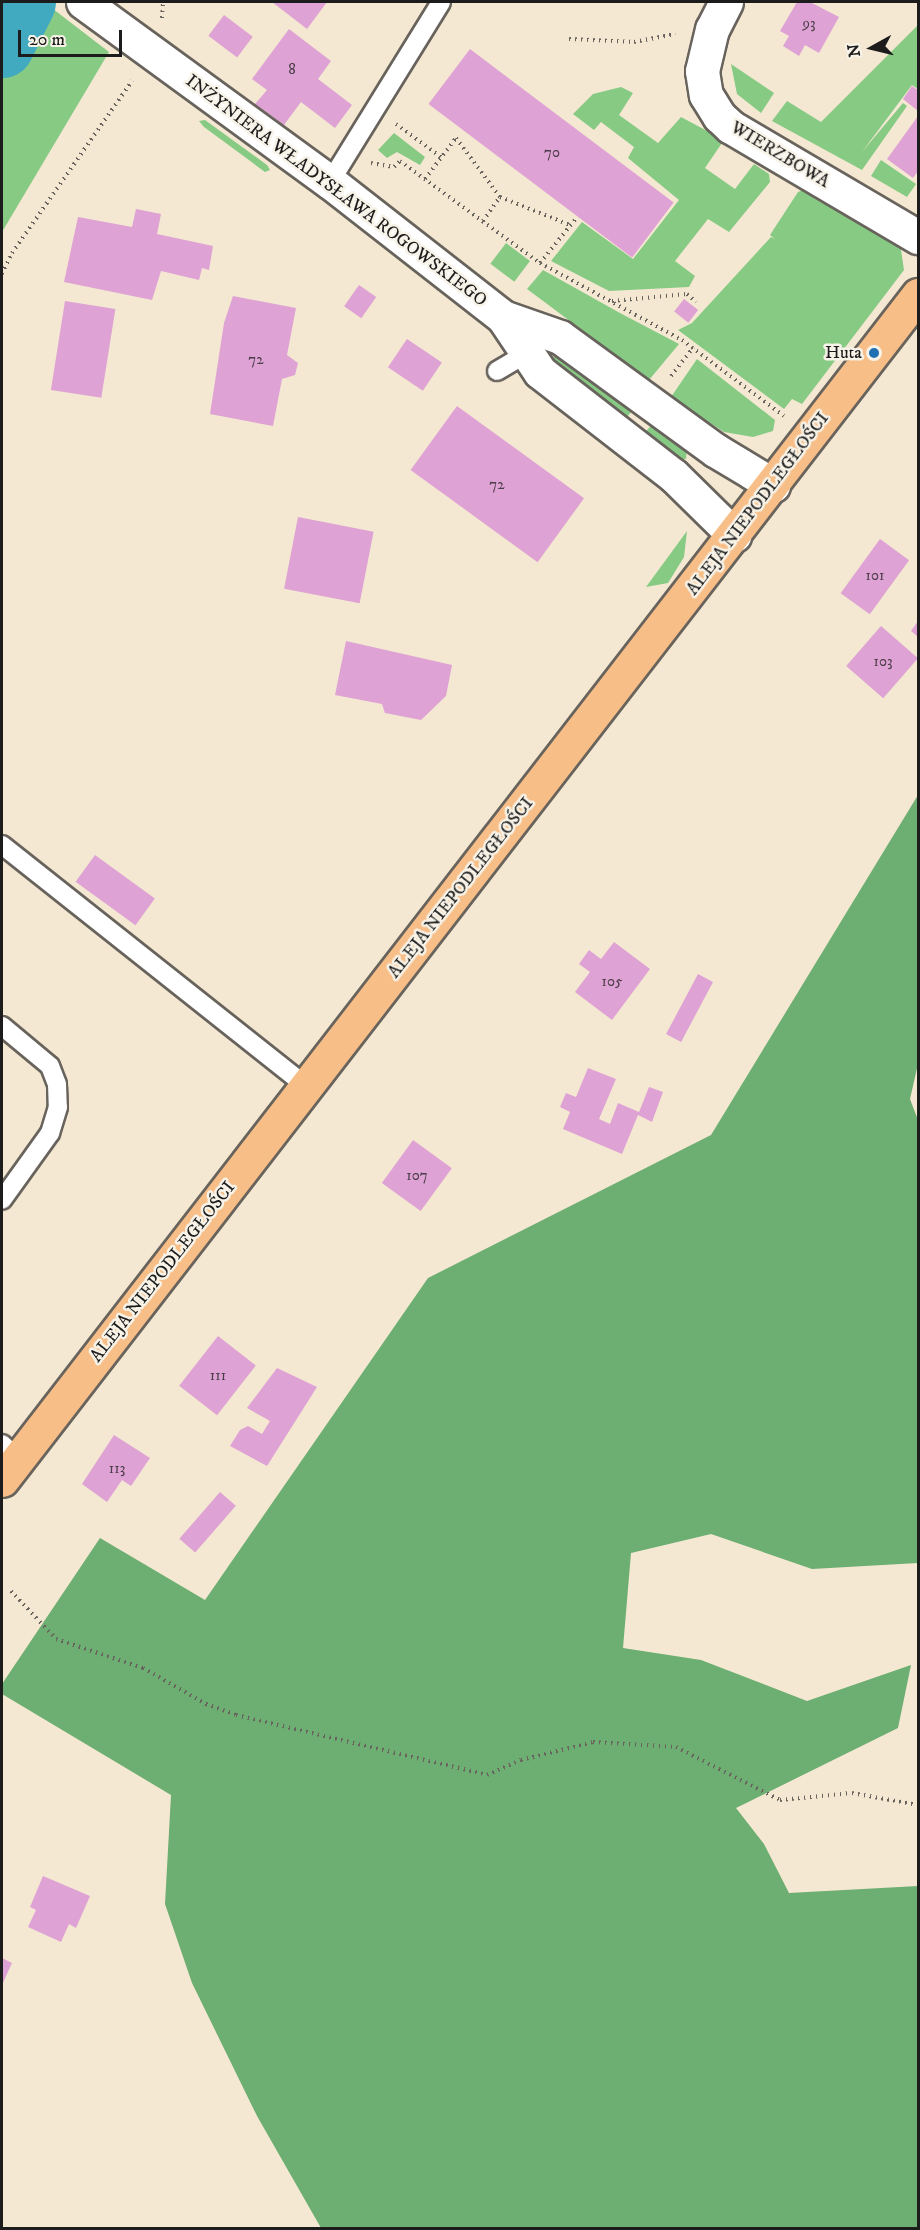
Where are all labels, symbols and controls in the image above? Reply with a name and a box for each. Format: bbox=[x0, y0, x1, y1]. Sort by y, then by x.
house number: 93 bbox=[802, 15, 816, 33]
scale bar bbox=[21, 18, 124, 56]
north arrow bbox=[842, 18, 902, 78]
text: 20 m bbox=[29, 29, 65, 51]
text: N bbox=[843, 43, 865, 58]
house number: 8 bbox=[288, 61, 296, 79]
street label: INŻYNIERA WŁADYSŁAWA ROGOWSKIEGO bbox=[181, 70, 491, 312]
street label: WIERZBOWA bbox=[727, 117, 833, 193]
house number: 70 bbox=[544, 144, 560, 162]
place label: Huta bbox=[825, 342, 862, 364]
marker: Huta bbox=[867, 346, 881, 360]
house number: 72 bbox=[248, 351, 264, 369]
street label: ALEJA NIEPODLEGŁOŚCI bbox=[682, 408, 834, 600]
house number: 72 bbox=[489, 476, 505, 494]
house number: 101 bbox=[866, 567, 884, 585]
house number: 103 bbox=[873, 653, 893, 671]
street label: ALEJA NIEPODLEGŁOŚCI bbox=[384, 793, 538, 983]
house number: 105 bbox=[602, 973, 622, 991]
house number: 107 bbox=[406, 1167, 428, 1185]
street label: ALEJA NIEPODLEGŁOŚCI bbox=[86, 1177, 240, 1367]
house number: 111 bbox=[210, 1367, 226, 1385]
house number: 113 bbox=[109, 1460, 125, 1478]

